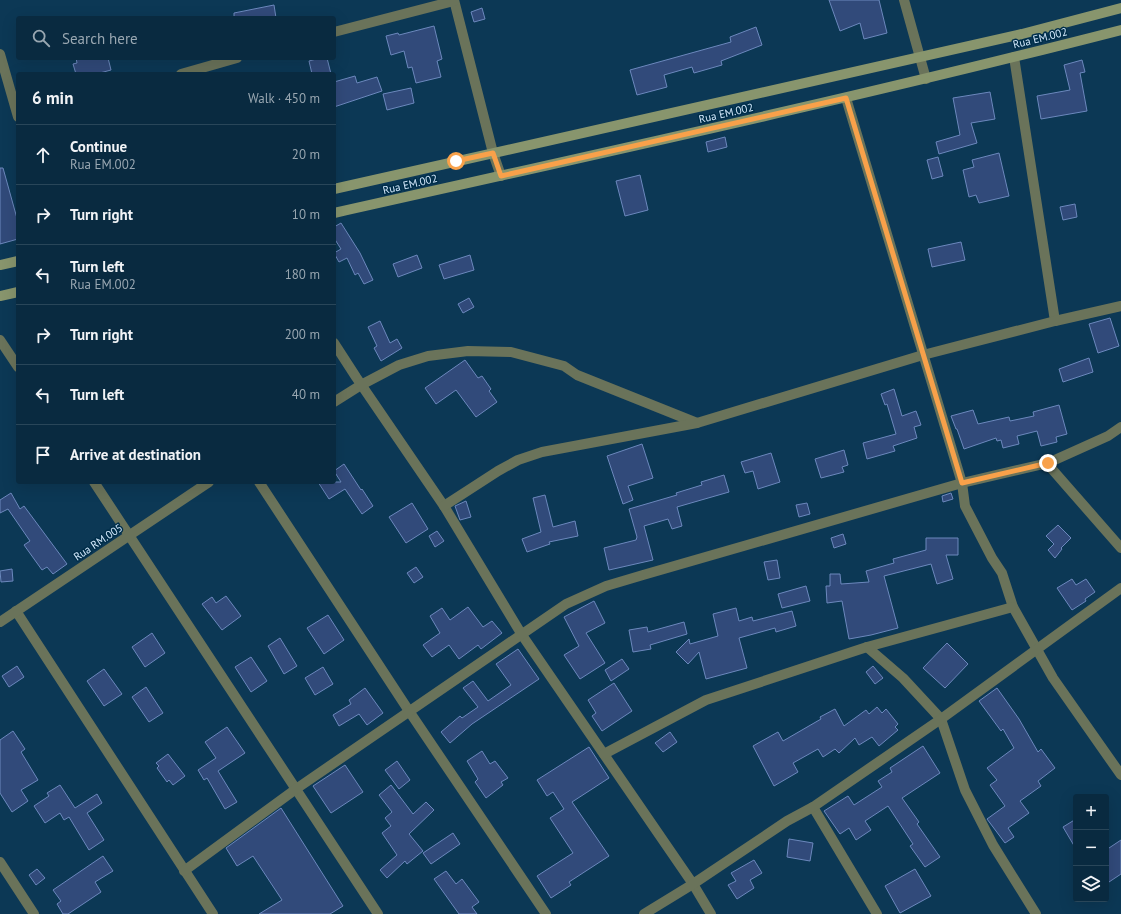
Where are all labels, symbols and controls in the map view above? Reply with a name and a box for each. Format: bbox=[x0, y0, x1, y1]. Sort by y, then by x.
search box bbox=[16, 16, 336, 60]
street label: Rua EM.002 bbox=[1011, 24, 1069, 52]
icon: search bbox=[30, 27, 52, 49]
text: Search here bbox=[62, 29, 138, 48]
text: 6 min bbox=[32, 87, 73, 109]
text: Walk · 450 m bbox=[248, 90, 320, 107]
street label: Rua EM.002 bbox=[697, 100, 755, 126]
text: Continue bbox=[70, 137, 127, 156]
icon: ahead bbox=[32, 144, 54, 166]
text: 20 m bbox=[292, 146, 320, 163]
route start bbox=[447, 152, 465, 170]
text: Rua EM.002 bbox=[70, 156, 136, 173]
street label: Rua EM.002 bbox=[381, 171, 439, 197]
icon: right bbox=[32, 204, 54, 226]
text: Turn right bbox=[70, 205, 133, 224]
text: 10 m bbox=[292, 206, 320, 223]
text: Turn left bbox=[70, 257, 124, 276]
icon: left bbox=[32, 264, 54, 286]
text: 180 m bbox=[285, 266, 320, 283]
text: Rua EM.002 bbox=[70, 276, 136, 293]
icon: right bbox=[32, 324, 54, 346]
text: Turn right bbox=[70, 325, 133, 344]
text: 200 m bbox=[285, 326, 320, 343]
icon: left bbox=[32, 384, 54, 406]
text: Turn left bbox=[70, 385, 124, 404]
text: 40 m bbox=[292, 386, 320, 403]
icon: arrive bbox=[32, 444, 54, 466]
text: Arrive at destination bbox=[70, 445, 201, 464]
route end bbox=[1039, 454, 1057, 472]
street label: Rua RM.005 bbox=[71, 520, 125, 564]
map controls bbox=[1073, 794, 1109, 902]
button: + bbox=[1073, 794, 1109, 830]
button: − bbox=[1073, 830, 1109, 866]
button: layers bbox=[1073, 866, 1109, 902]

